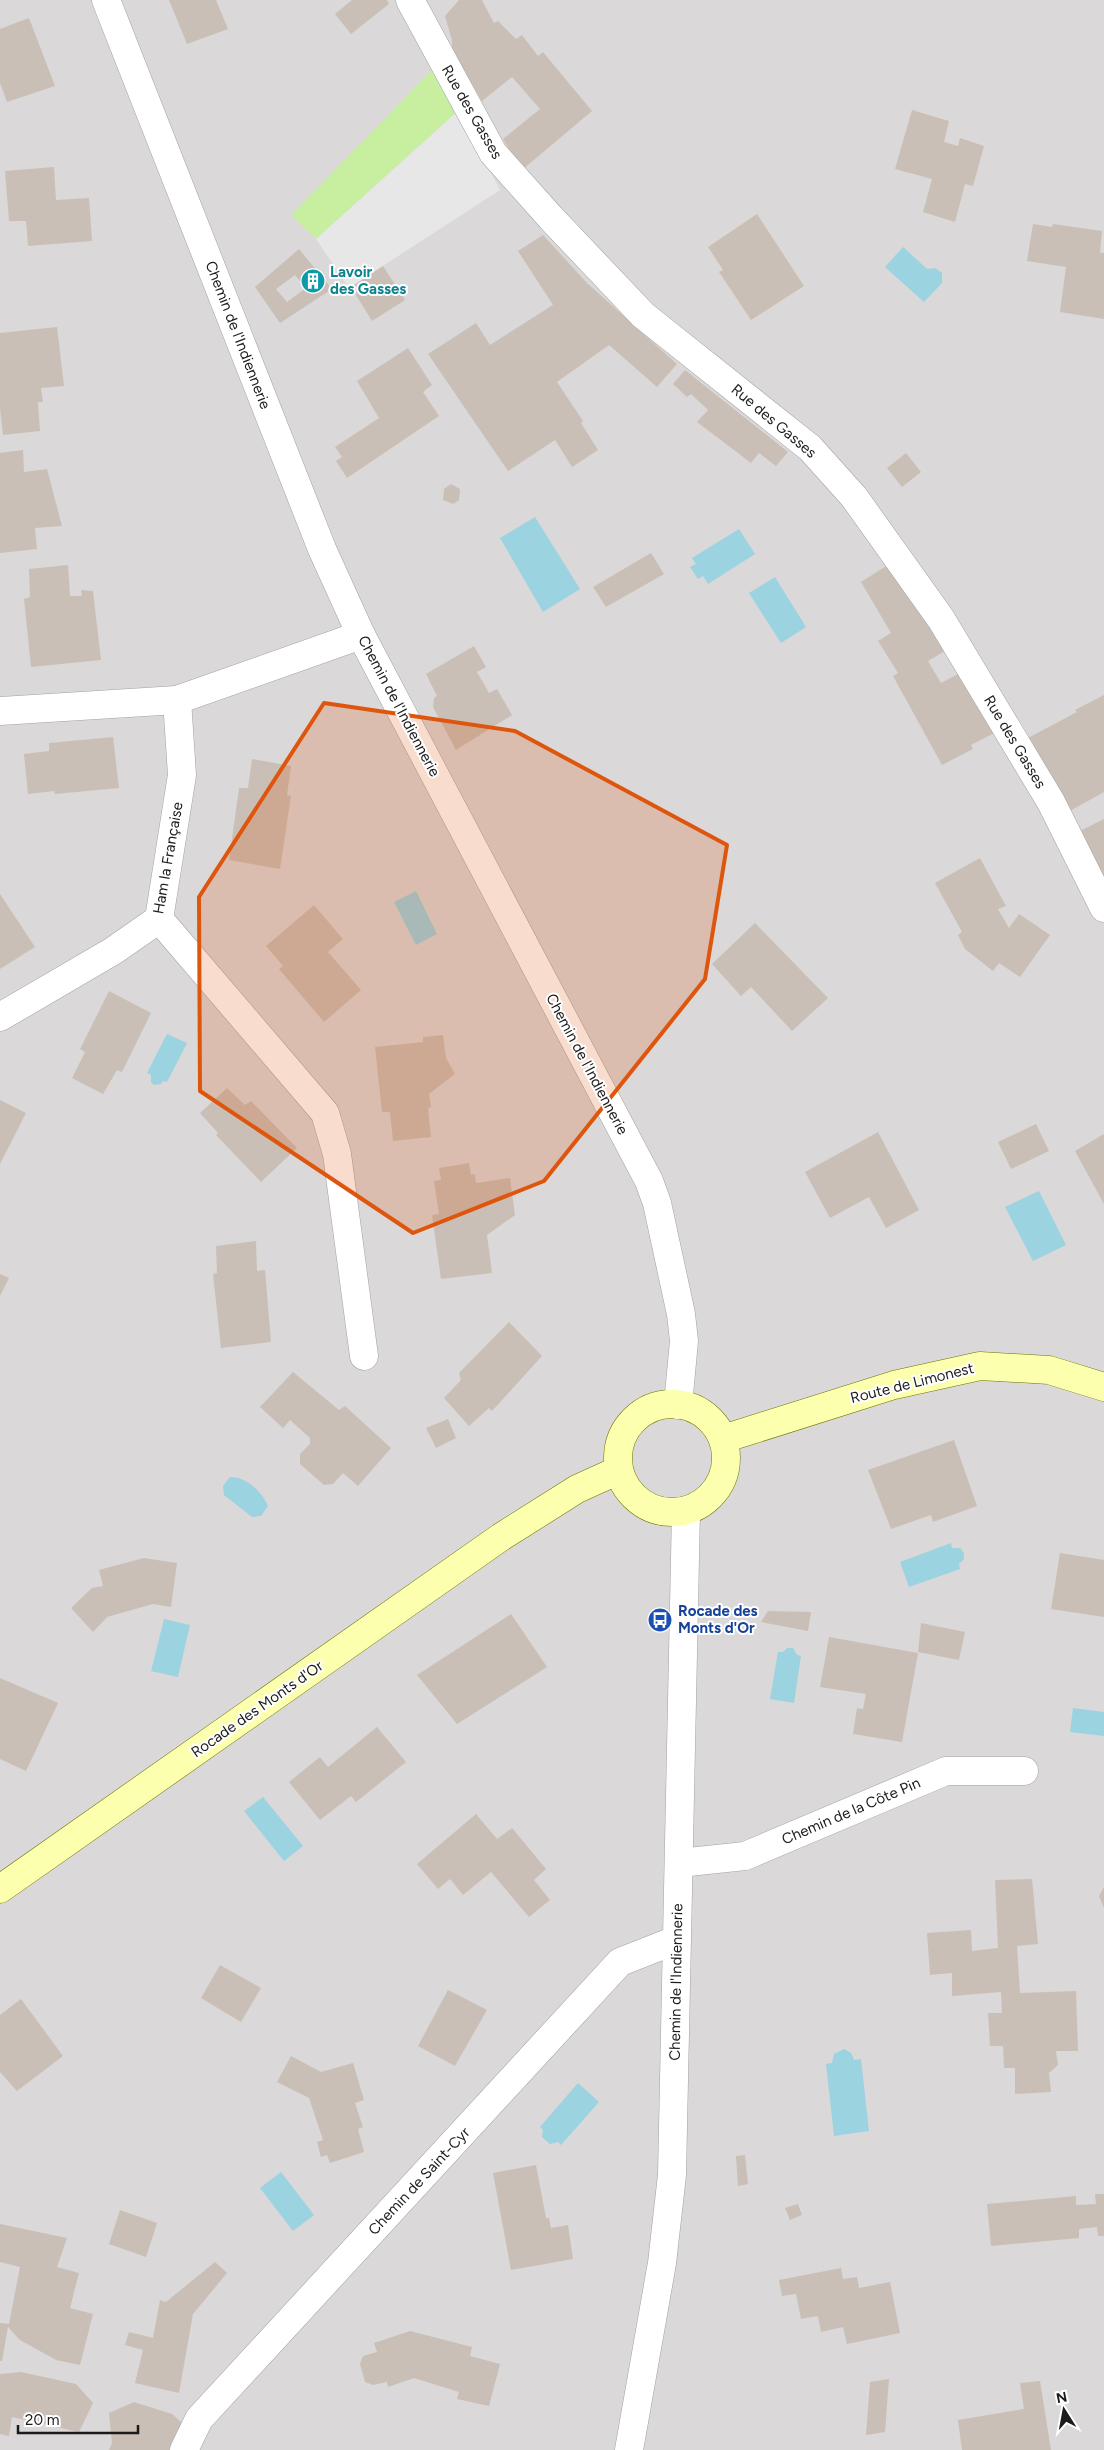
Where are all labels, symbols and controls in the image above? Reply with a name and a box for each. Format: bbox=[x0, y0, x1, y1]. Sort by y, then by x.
street label: Rue des Gasses bbox=[438, 62, 506, 162]
street label: Chemin de l'Indiennerie bbox=[201, 258, 275, 412]
place label: Lavoir des Gasses bbox=[330, 263, 406, 298]
building icon: Lavoir des Gasses bbox=[300, 268, 326, 294]
street label: Rue des Gasses bbox=[728, 380, 820, 462]
street label: Chemin de l'Indiennerie bbox=[354, 632, 444, 780]
street label: Rue des Gasses bbox=[980, 692, 1050, 792]
street label: Ham la Française bbox=[149, 801, 187, 915]
street label: Chemin de l'Indiennerie bbox=[542, 990, 632, 1138]
street label: Route de Limonest bbox=[848, 1359, 976, 1407]
place label: Rocade des Monts d'Or bbox=[678, 1602, 758, 1637]
bus stop icon: Rocade des Monts d'Or bbox=[647, 1607, 673, 1633]
street label: Rocade des Monts d'Or bbox=[188, 1657, 326, 1761]
street label: Chemin de la Côte Pin bbox=[779, 1774, 923, 1848]
street label: Chemin de l'Indiennerie bbox=[666, 1903, 686, 2061]
street label: Chemin de Saint-Cyr bbox=[364, 2123, 474, 2239]
north arrow bbox=[1039, 2385, 1089, 2435]
text: N bbox=[1055, 2388, 1069, 2407]
scale bar bbox=[18, 2402, 138, 2434]
text: 20 m bbox=[25, 2411, 59, 2429]

